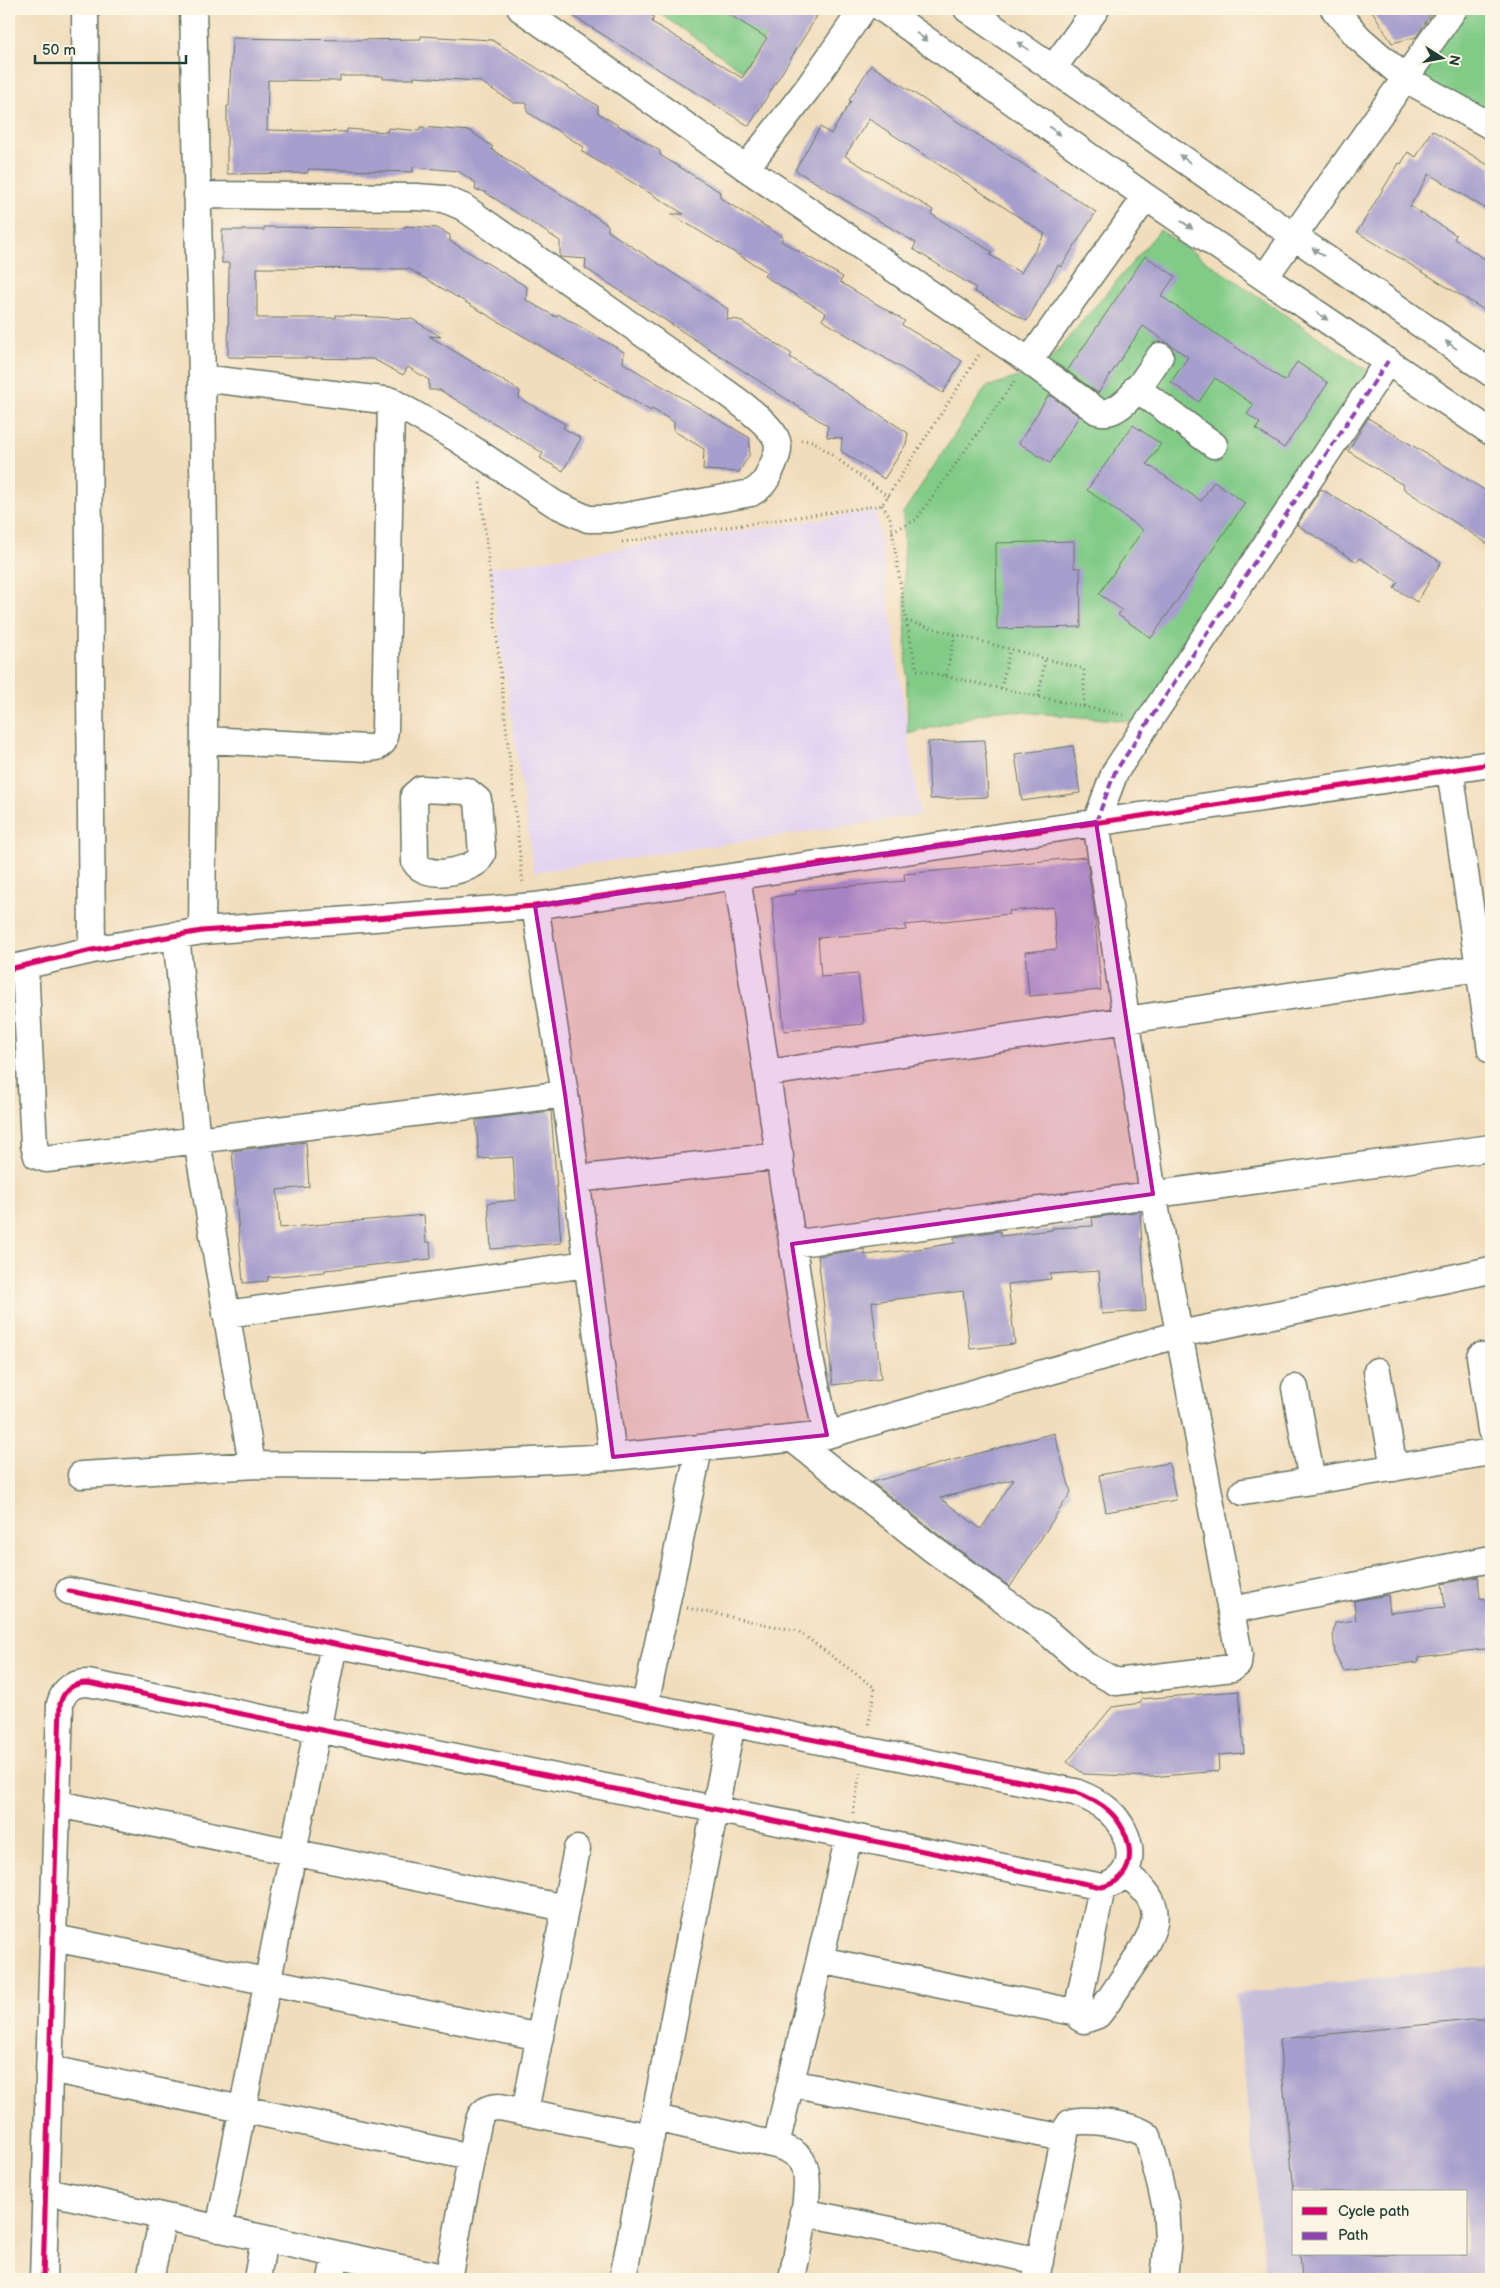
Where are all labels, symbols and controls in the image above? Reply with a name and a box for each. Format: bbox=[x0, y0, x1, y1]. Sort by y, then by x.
scale bar bbox=[35, 32, 186, 64]
one-way arrow bbox=[916, 32, 929, 42]
north arrow bbox=[1418, 32, 1468, 82]
text: 50 m bbox=[42, 41, 76, 60]
one-way arrow bbox=[1016, 41, 1029, 51]
text: N bbox=[1445, 54, 1464, 67]
one-way arrow bbox=[1048, 126, 1062, 136]
one-way arrow bbox=[1178, 154, 1192, 164]
one-way arrow bbox=[1181, 220, 1194, 230]
one-way arrow bbox=[1311, 247, 1325, 257]
one-way arrow bbox=[1315, 311, 1329, 321]
one-way arrow bbox=[1444, 340, 1458, 350]
legend bbox=[1292, 2190, 1468, 2256]
text: Cycle path bbox=[1338, 2202, 1409, 2221]
text: Path bbox=[1338, 2226, 1368, 2245]

